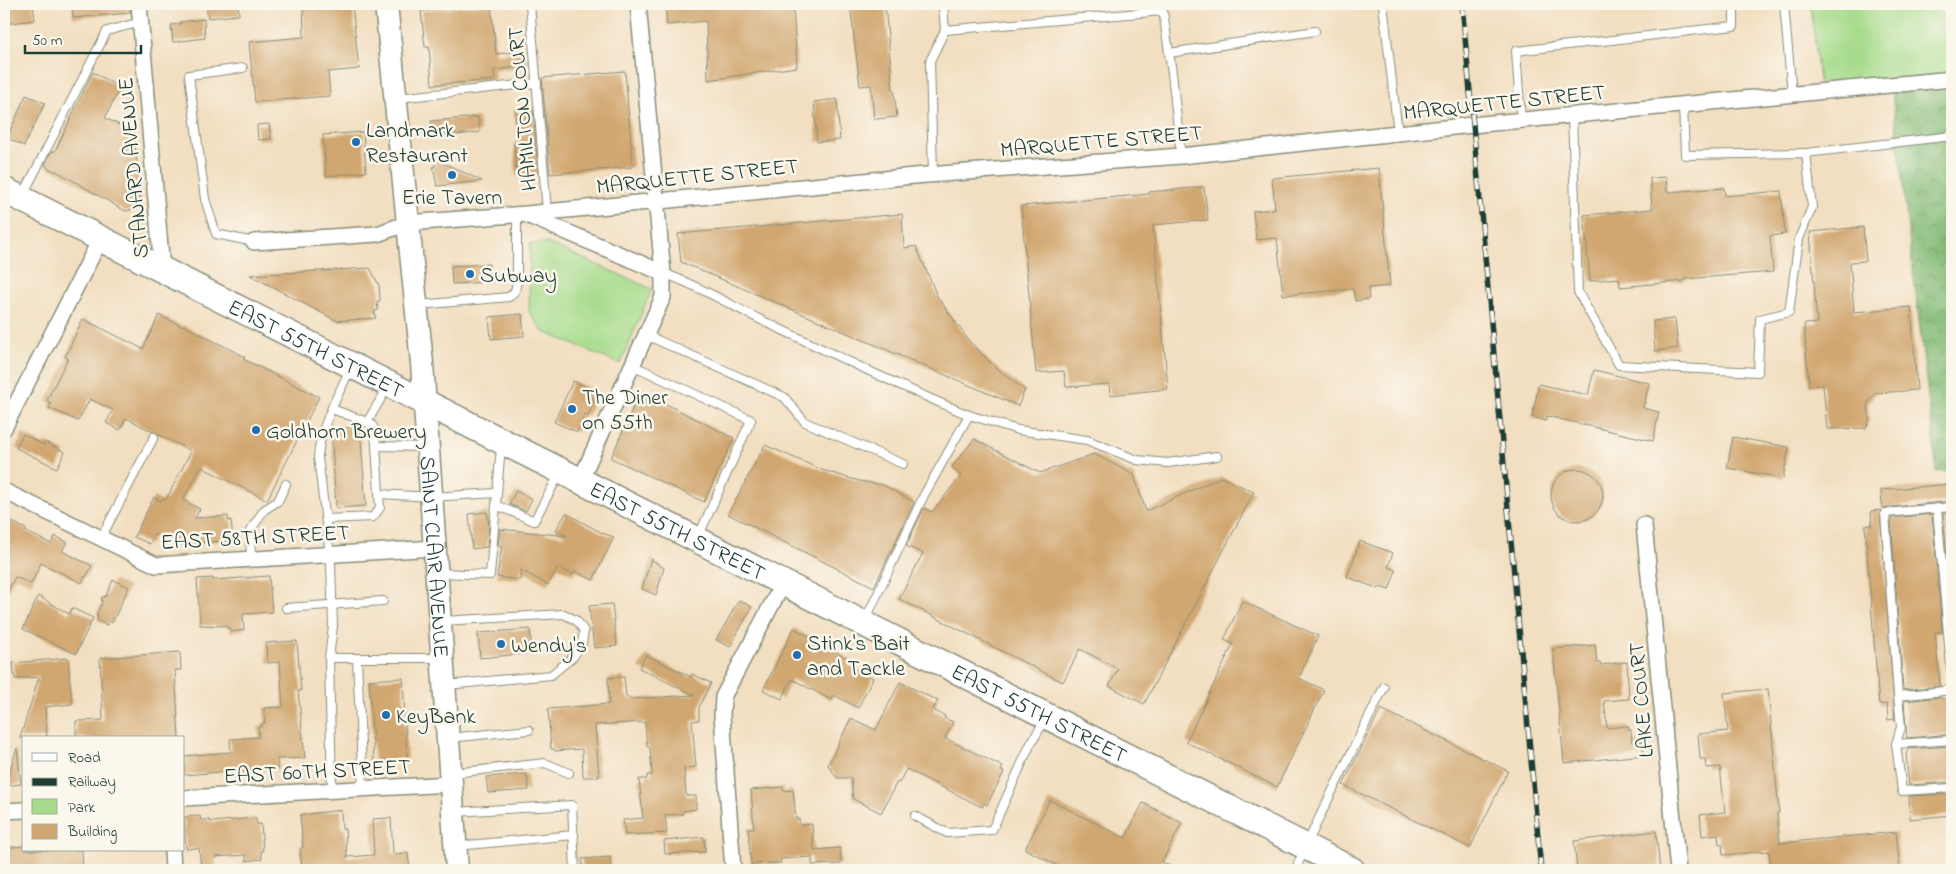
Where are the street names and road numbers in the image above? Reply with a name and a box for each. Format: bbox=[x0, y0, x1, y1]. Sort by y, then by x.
street label: HAMILTON COURT bbox=[501, 25, 547, 192]
street label: STANARD AVENUE bbox=[111, 76, 159, 260]
street label: MARQUETTE STREET bbox=[1402, 77, 1607, 130]
street label: MARQUETTE STREET bbox=[999, 118, 1204, 168]
street label: MARQUETTE STREET bbox=[595, 151, 800, 204]
street label: EAST 55TH STREET bbox=[222, 292, 409, 408]
street label: SAINT CLAIR AVENUE bbox=[409, 455, 455, 659]
street label: EAST 55TH STREET bbox=[583, 475, 771, 591]
street label: EAST 58TH STREET bbox=[160, 518, 351, 560]
street label: LAKE COURT bbox=[1622, 640, 1664, 759]
street label: EAST 55TH STREET bbox=[945, 657, 1132, 773]
street label: EAST 60TH STREET bbox=[223, 752, 412, 794]

